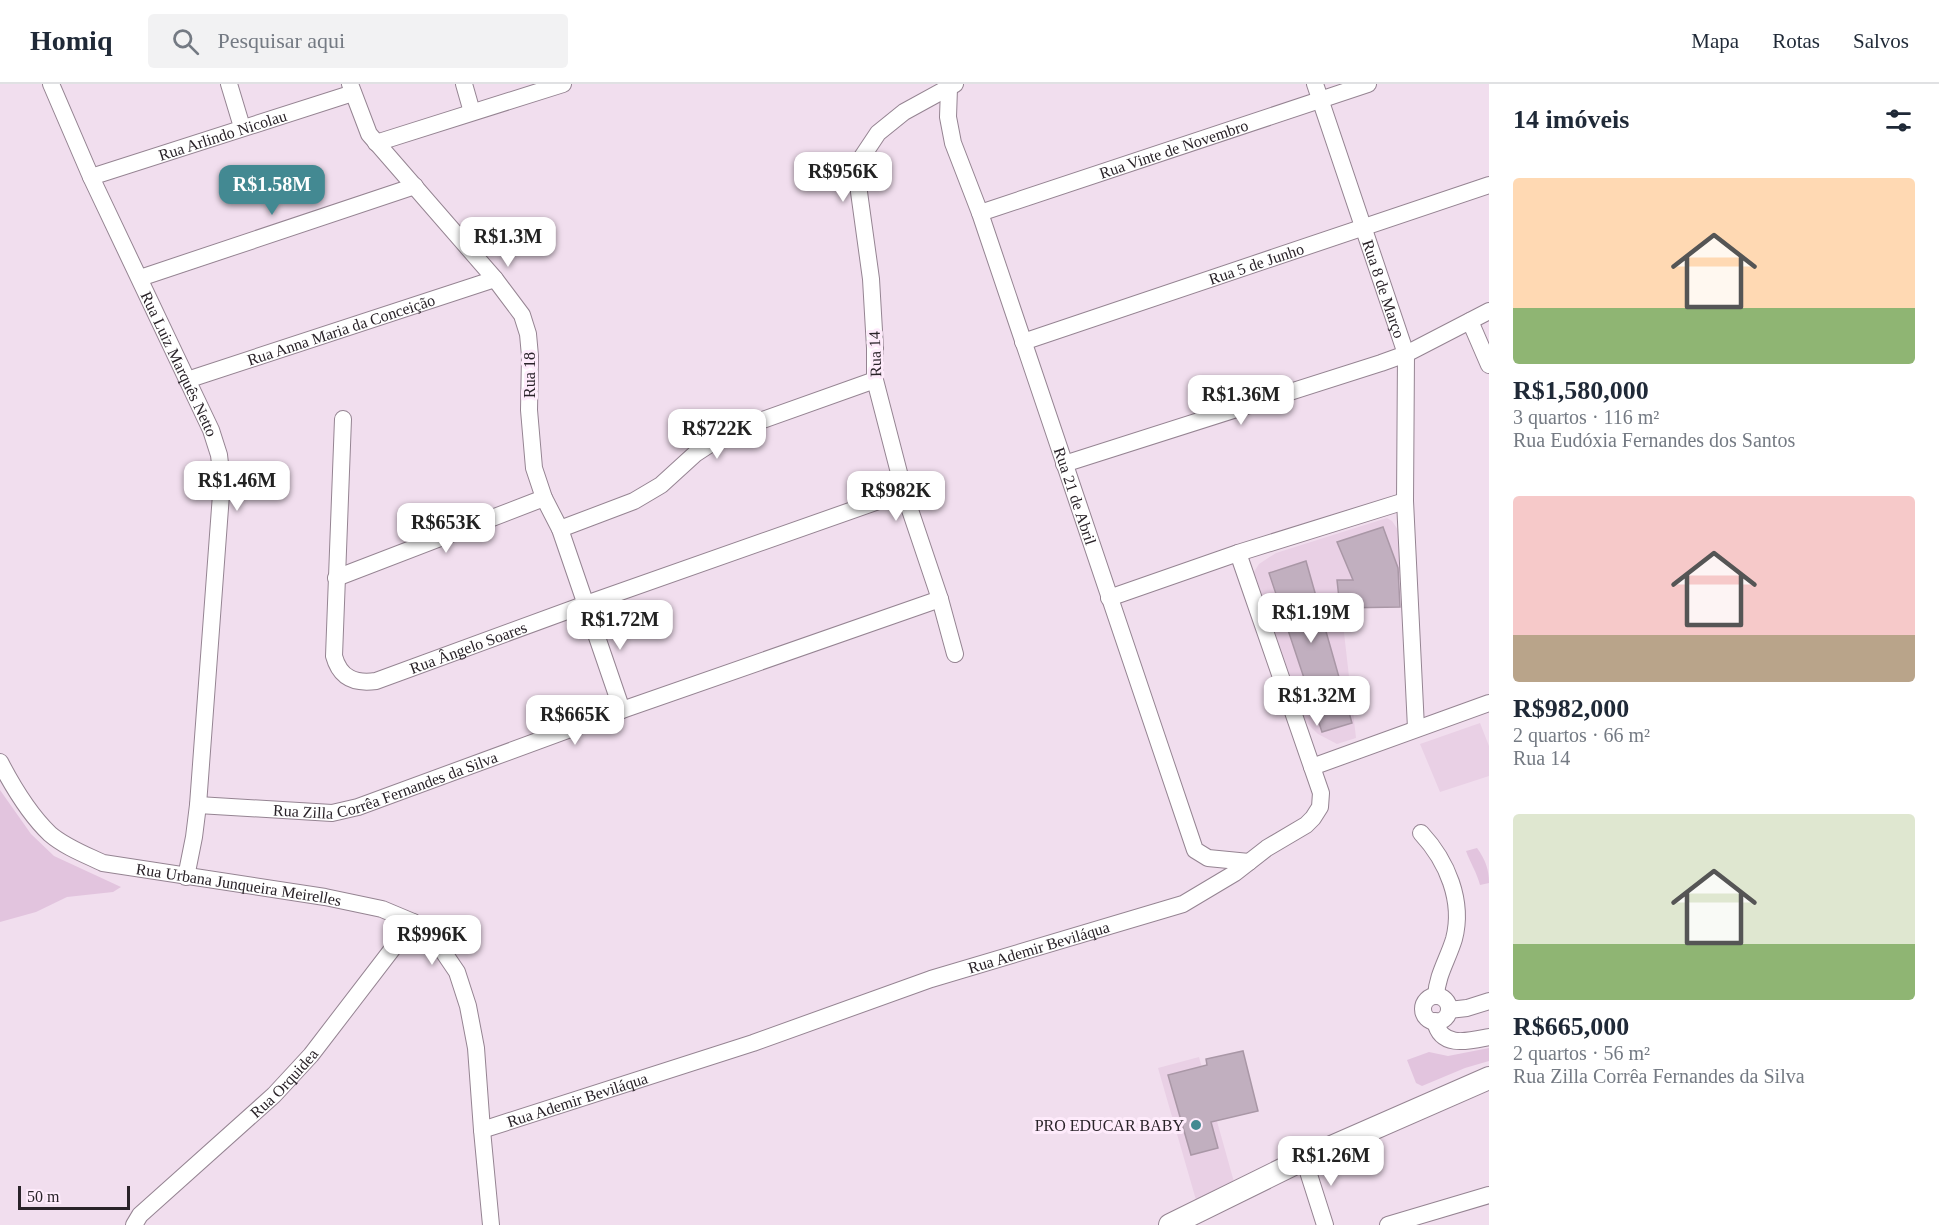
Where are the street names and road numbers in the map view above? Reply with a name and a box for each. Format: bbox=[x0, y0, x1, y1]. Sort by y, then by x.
street label: Rua Arlindo Nicolau bbox=[156, 106, 289, 163]
street label: Rua Vinte de Novembro bbox=[1097, 116, 1250, 181]
street label: Rua 8 de Março bbox=[1360, 237, 1408, 340]
street label: Rua 5 de Junho bbox=[1206, 240, 1306, 287]
street label: Rua Luiz Marquês Netto bbox=[138, 288, 221, 438]
street label: Rua Anna Maria da Conceição bbox=[245, 291, 437, 368]
street label: Rua 14 bbox=[866, 331, 884, 377]
street label: Rua 18 bbox=[521, 352, 538, 398]
street label: Rua 21 de Abril bbox=[1051, 445, 1100, 547]
street label: Rua Ângelo Soares bbox=[407, 618, 529, 676]
street label: Rua Zilla Corrêa Fernandes da Silva bbox=[273, 748, 500, 822]
street label: Rua Urbana Junqueira Meirelles bbox=[135, 860, 343, 909]
street label: Rua Ademir Beviláqua bbox=[966, 918, 1111, 976]
street label: Rua Orquidea bbox=[247, 1045, 321, 1121]
street label: Rua Ademir Beviláqua bbox=[505, 1069, 650, 1130]

